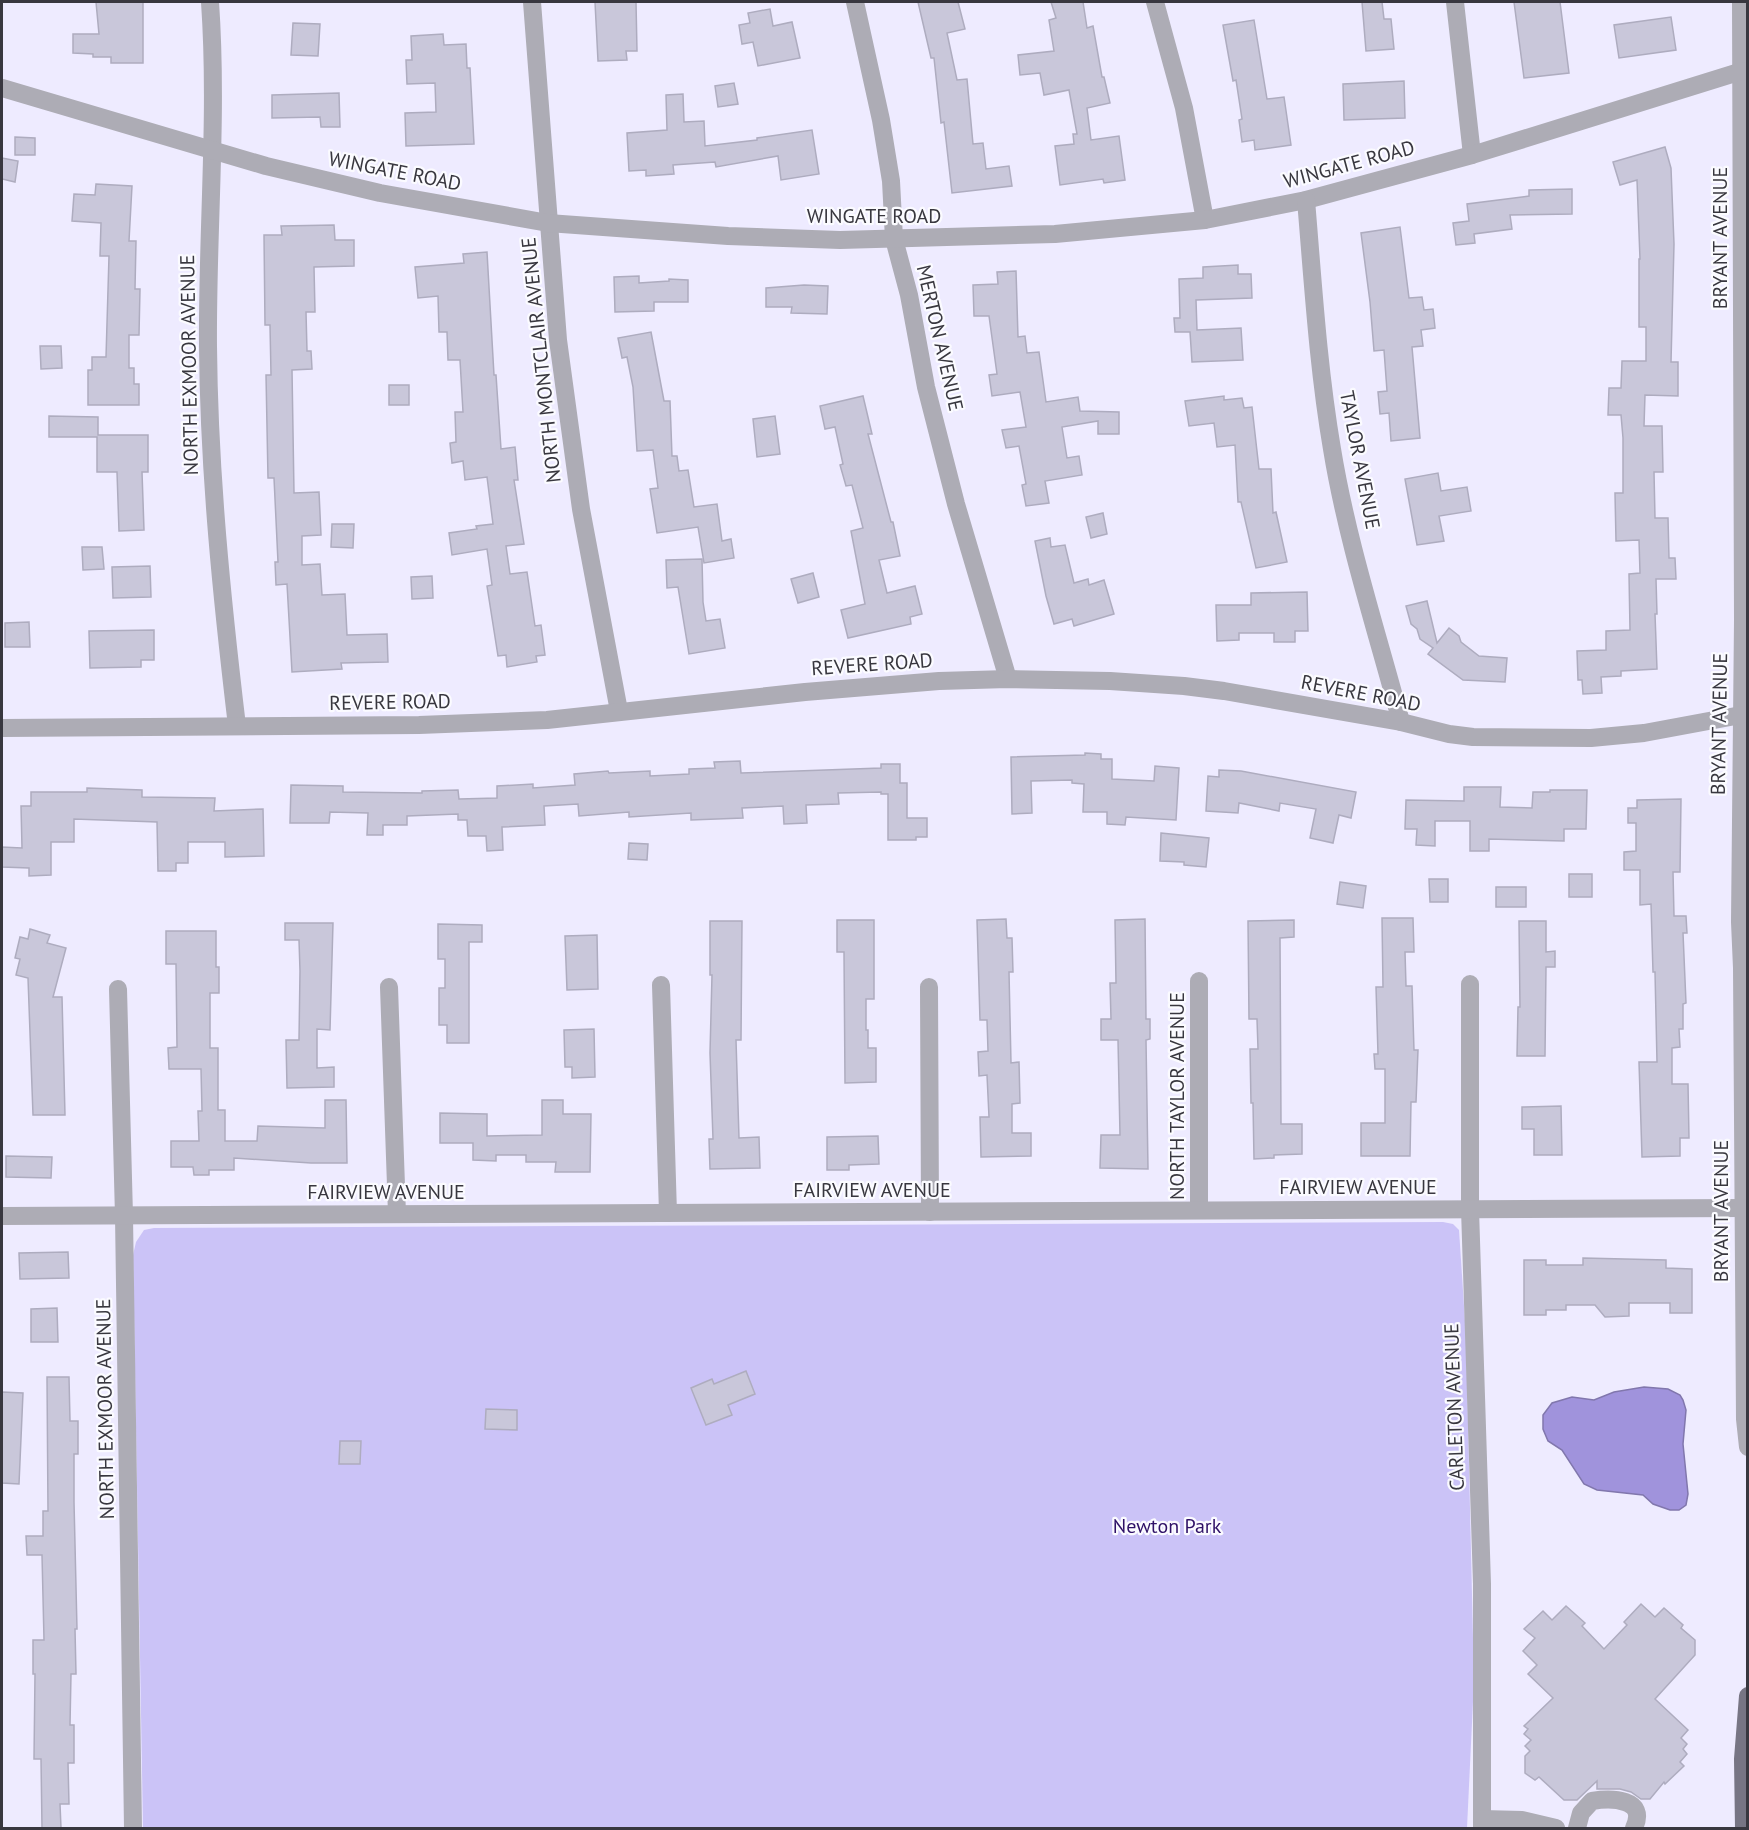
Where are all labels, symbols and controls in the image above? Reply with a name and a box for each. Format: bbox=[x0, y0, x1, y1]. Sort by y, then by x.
street label: WINGATE ROAD bbox=[1281, 134, 1417, 194]
street label: WINGATE ROAD bbox=[326, 145, 464, 197]
street label: BRYANT AVENUE bbox=[1707, 167, 1733, 309]
street label: WINGATE ROAD bbox=[807, 203, 941, 229]
street label: NORTH MONTCLAIR AVENUE bbox=[515, 236, 567, 484]
street label: NORTH EXMOOR AVENUE bbox=[174, 254, 204, 476]
street label: MERTON AVENUE bbox=[911, 262, 969, 414]
street label: TAYLOR AVENUE bbox=[1334, 388, 1386, 532]
street label: REVERE ROAD bbox=[810, 647, 934, 681]
street label: BRYANT AVENUE bbox=[1705, 653, 1733, 795]
street label: REVERE ROAD bbox=[1299, 669, 1423, 717]
street label: REVERE ROAD bbox=[329, 688, 451, 716]
street label: NORTH TAYLOR AVENUE bbox=[1164, 992, 1190, 1200]
street label: BRYANT AVENUE bbox=[1708, 1140, 1734, 1282]
street label: FAIRVIEW AVENUE bbox=[1279, 1174, 1437, 1200]
street label: FAIRVIEW AVENUE bbox=[793, 1177, 951, 1203]
street label: FAIRVIEW AVENUE bbox=[307, 1179, 465, 1205]
street label: NORTH EXMOOR AVENUE bbox=[90, 1298, 120, 1520]
street label: CARLETON AVENUE bbox=[1438, 1323, 1470, 1491]
park label: Newton Park bbox=[1113, 1513, 1222, 1539]

